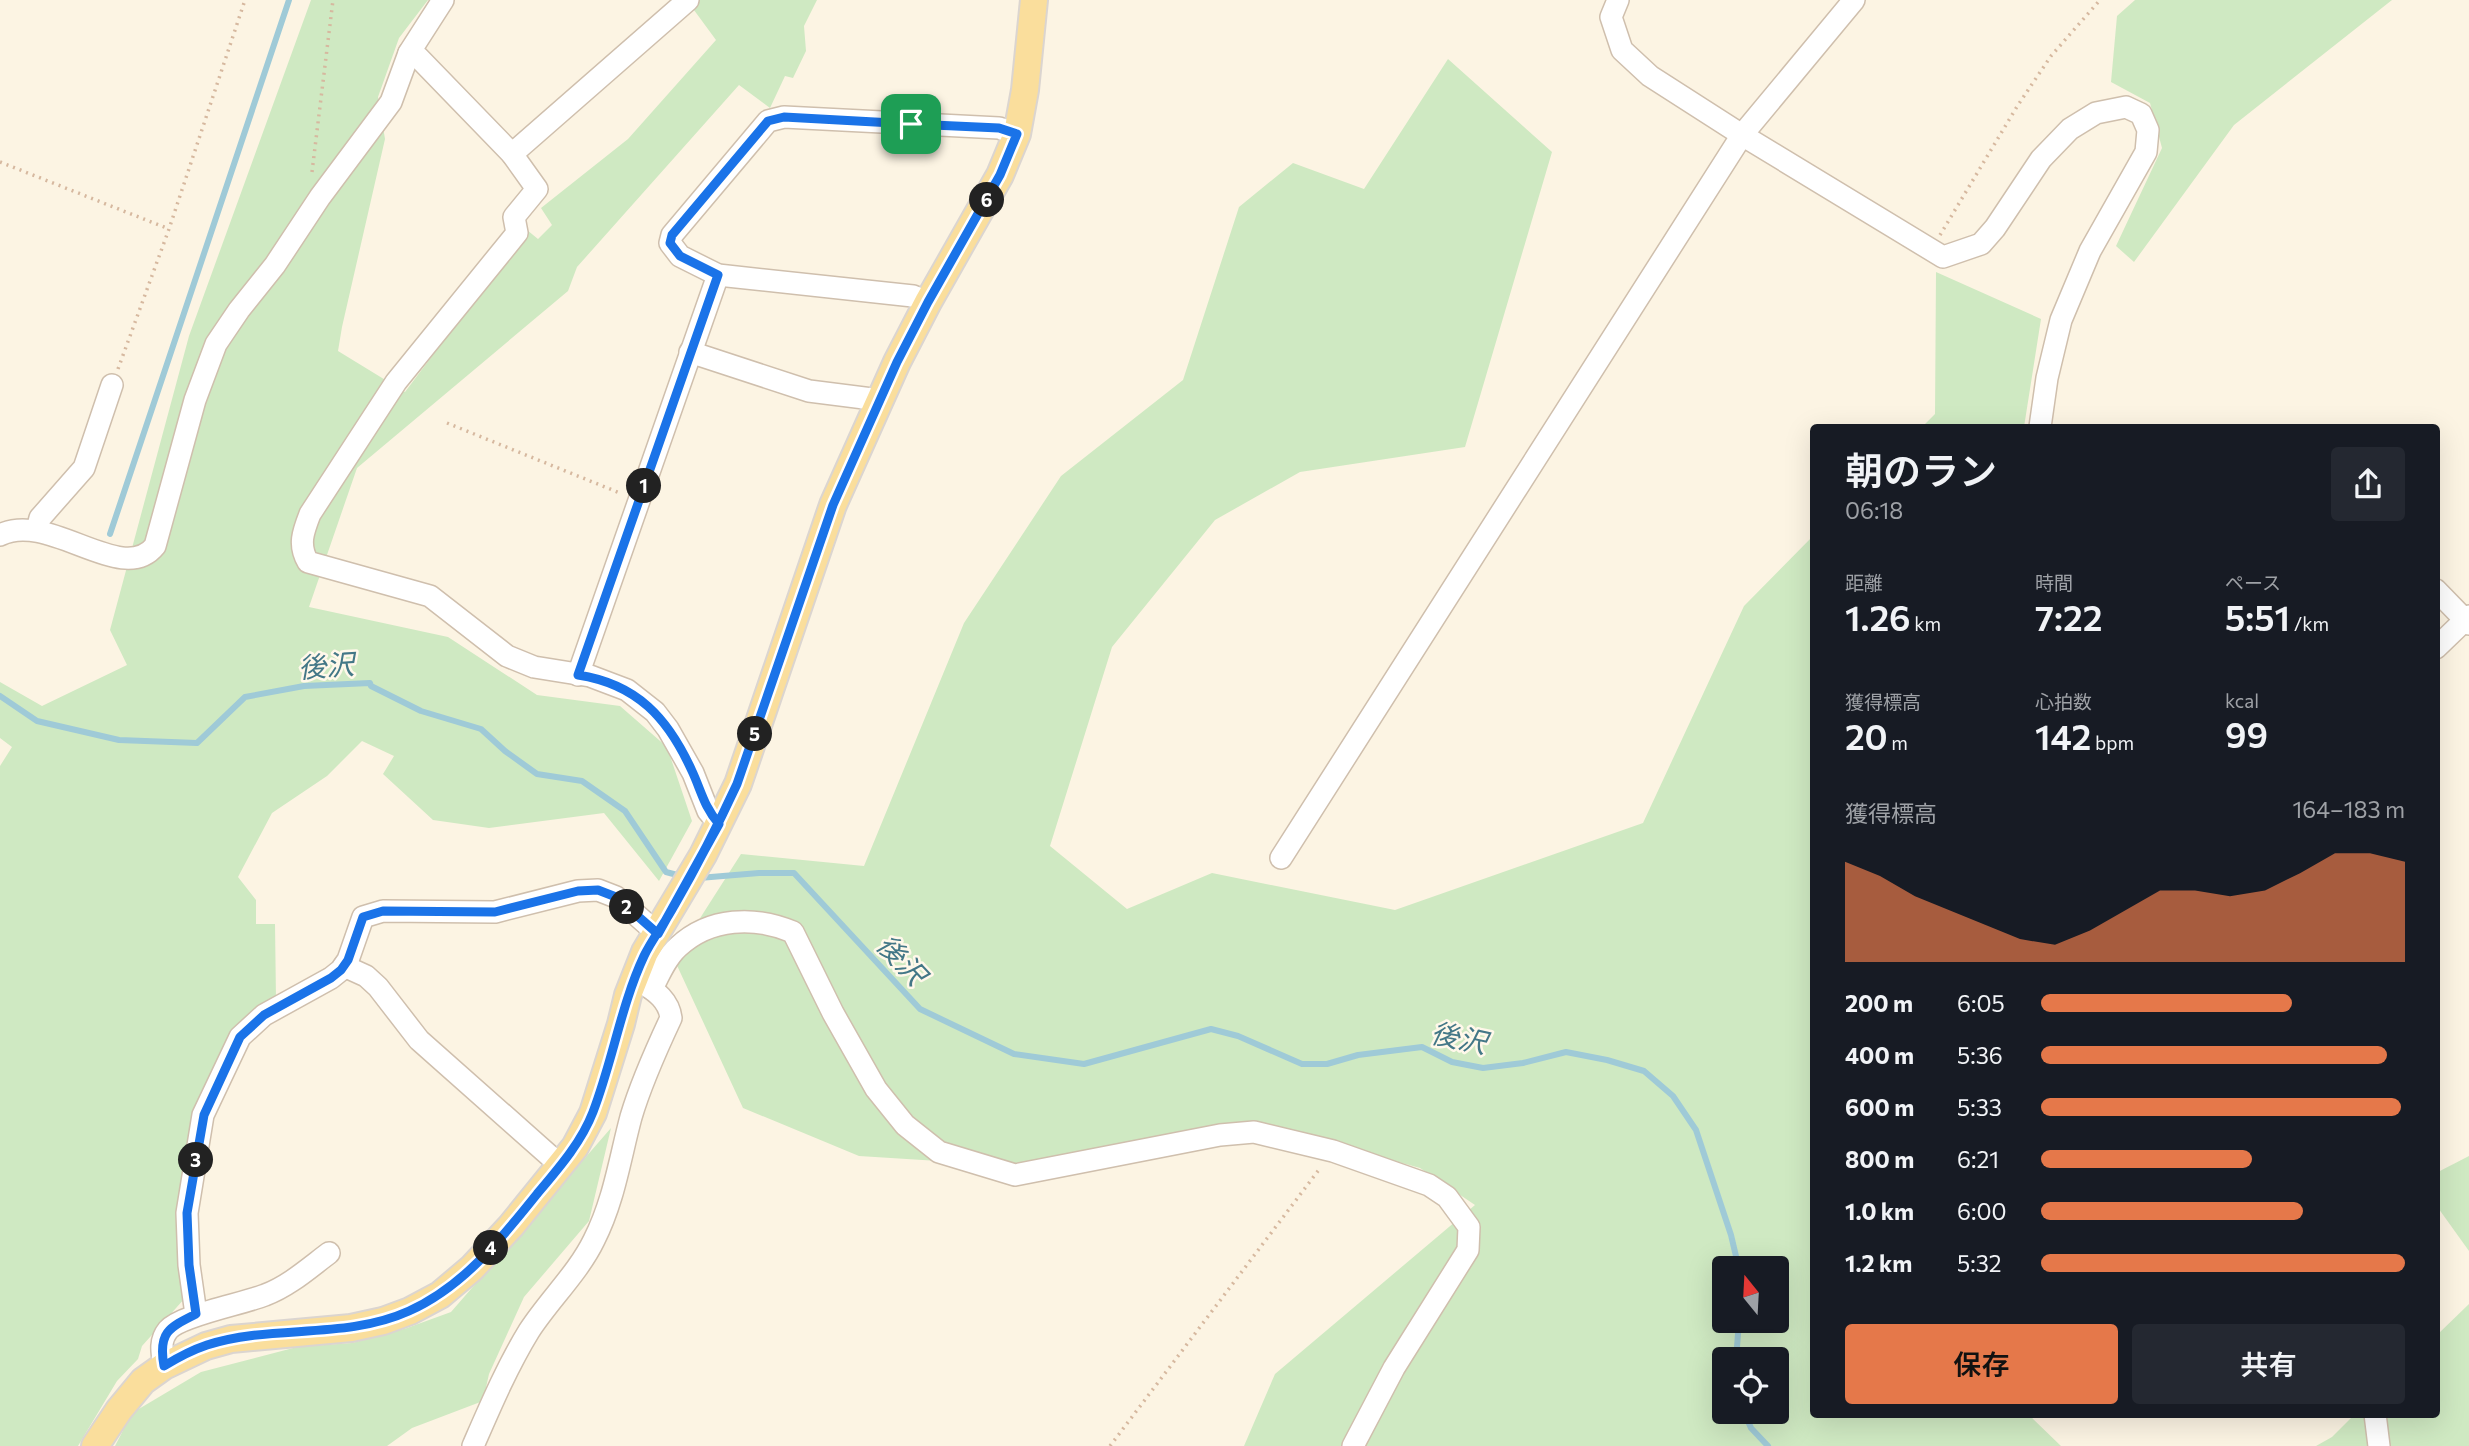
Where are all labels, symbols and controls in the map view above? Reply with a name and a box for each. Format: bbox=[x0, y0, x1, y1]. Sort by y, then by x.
pin bbox=[881, 94, 941, 154]
icon: arrive bbox=[892, 105, 930, 143]
pin: 6 bbox=[970, 182, 1004, 218]
text: 6 bbox=[981, 188, 992, 211]
text: 朝のラン bbox=[1845, 446, 1997, 493]
button: share bbox=[2331, 447, 2405, 521]
pin: 1 bbox=[626, 468, 662, 504]
text: 1 bbox=[639, 474, 648, 497]
text: 06:18 bbox=[1845, 496, 1903, 524]
text: 距離 bbox=[1845, 571, 1883, 594]
text: 時間 bbox=[2035, 571, 2073, 594]
text: ペース bbox=[2225, 571, 2281, 594]
text: 1.26 bbox=[1845, 595, 1911, 638]
text: 7:22 bbox=[2035, 595, 2102, 638]
text: 5:51 bbox=[2225, 595, 2290, 638]
text: km bbox=[1911, 612, 1941, 635]
text: /km bbox=[2290, 612, 2329, 635]
water label: 後沢 bbox=[297, 646, 359, 684]
text: kcal bbox=[2225, 689, 2259, 712]
text: 獲得標高 bbox=[1845, 690, 1921, 713]
text: 心拍数 bbox=[2035, 690, 2092, 713]
text: 99 bbox=[2225, 712, 2268, 755]
text: 20 bbox=[1845, 714, 1888, 757]
text: 142 bbox=[2035, 714, 2091, 757]
pin: 5 bbox=[738, 716, 772, 752]
text: 5 bbox=[749, 722, 760, 745]
text: m bbox=[1888, 731, 1908, 754]
text: bpm bbox=[2091, 731, 2134, 754]
text: 164–183 m bbox=[2293, 795, 2405, 823]
text: 獲得標高 bbox=[1845, 799, 1937, 827]
pin: 2 bbox=[610, 890, 644, 925]
text: 2 bbox=[621, 895, 632, 918]
water label: 後沢 bbox=[870, 927, 936, 994]
text: 200 m bbox=[1845, 989, 1913, 1017]
text: 6:05 bbox=[1957, 989, 2005, 1017]
water label: 後沢 bbox=[1428, 1015, 1494, 1060]
text: 400 m bbox=[1845, 1041, 1914, 1069]
text: 5:36 bbox=[1957, 1041, 2003, 1069]
text: 600 m bbox=[1845, 1093, 1914, 1121]
text: 5:33 bbox=[1957, 1093, 2002, 1121]
pin: 3 bbox=[178, 1142, 214, 1178]
text: 800 m bbox=[1845, 1145, 1914, 1173]
text: 6:21 bbox=[1957, 1145, 1999, 1173]
text: 3 bbox=[190, 1148, 201, 1171]
text: 1.0 km bbox=[1845, 1197, 1914, 1225]
text: 6:00 bbox=[1957, 1197, 2006, 1225]
pin: 4 bbox=[474, 1230, 508, 1266]
text: 4 bbox=[485, 1236, 496, 1259]
text: 1.2 km bbox=[1845, 1249, 1912, 1277]
text: 5:32 bbox=[1957, 1249, 2001, 1277]
north arrow bbox=[1712, 1256, 1788, 1334]
map controls bbox=[1712, 1256, 1789, 1424]
button: 保存 bbox=[1845, 1324, 2118, 1404]
button: 共有 bbox=[2132, 1324, 2405, 1404]
button: locate bbox=[1712, 1347, 1789, 1424]

